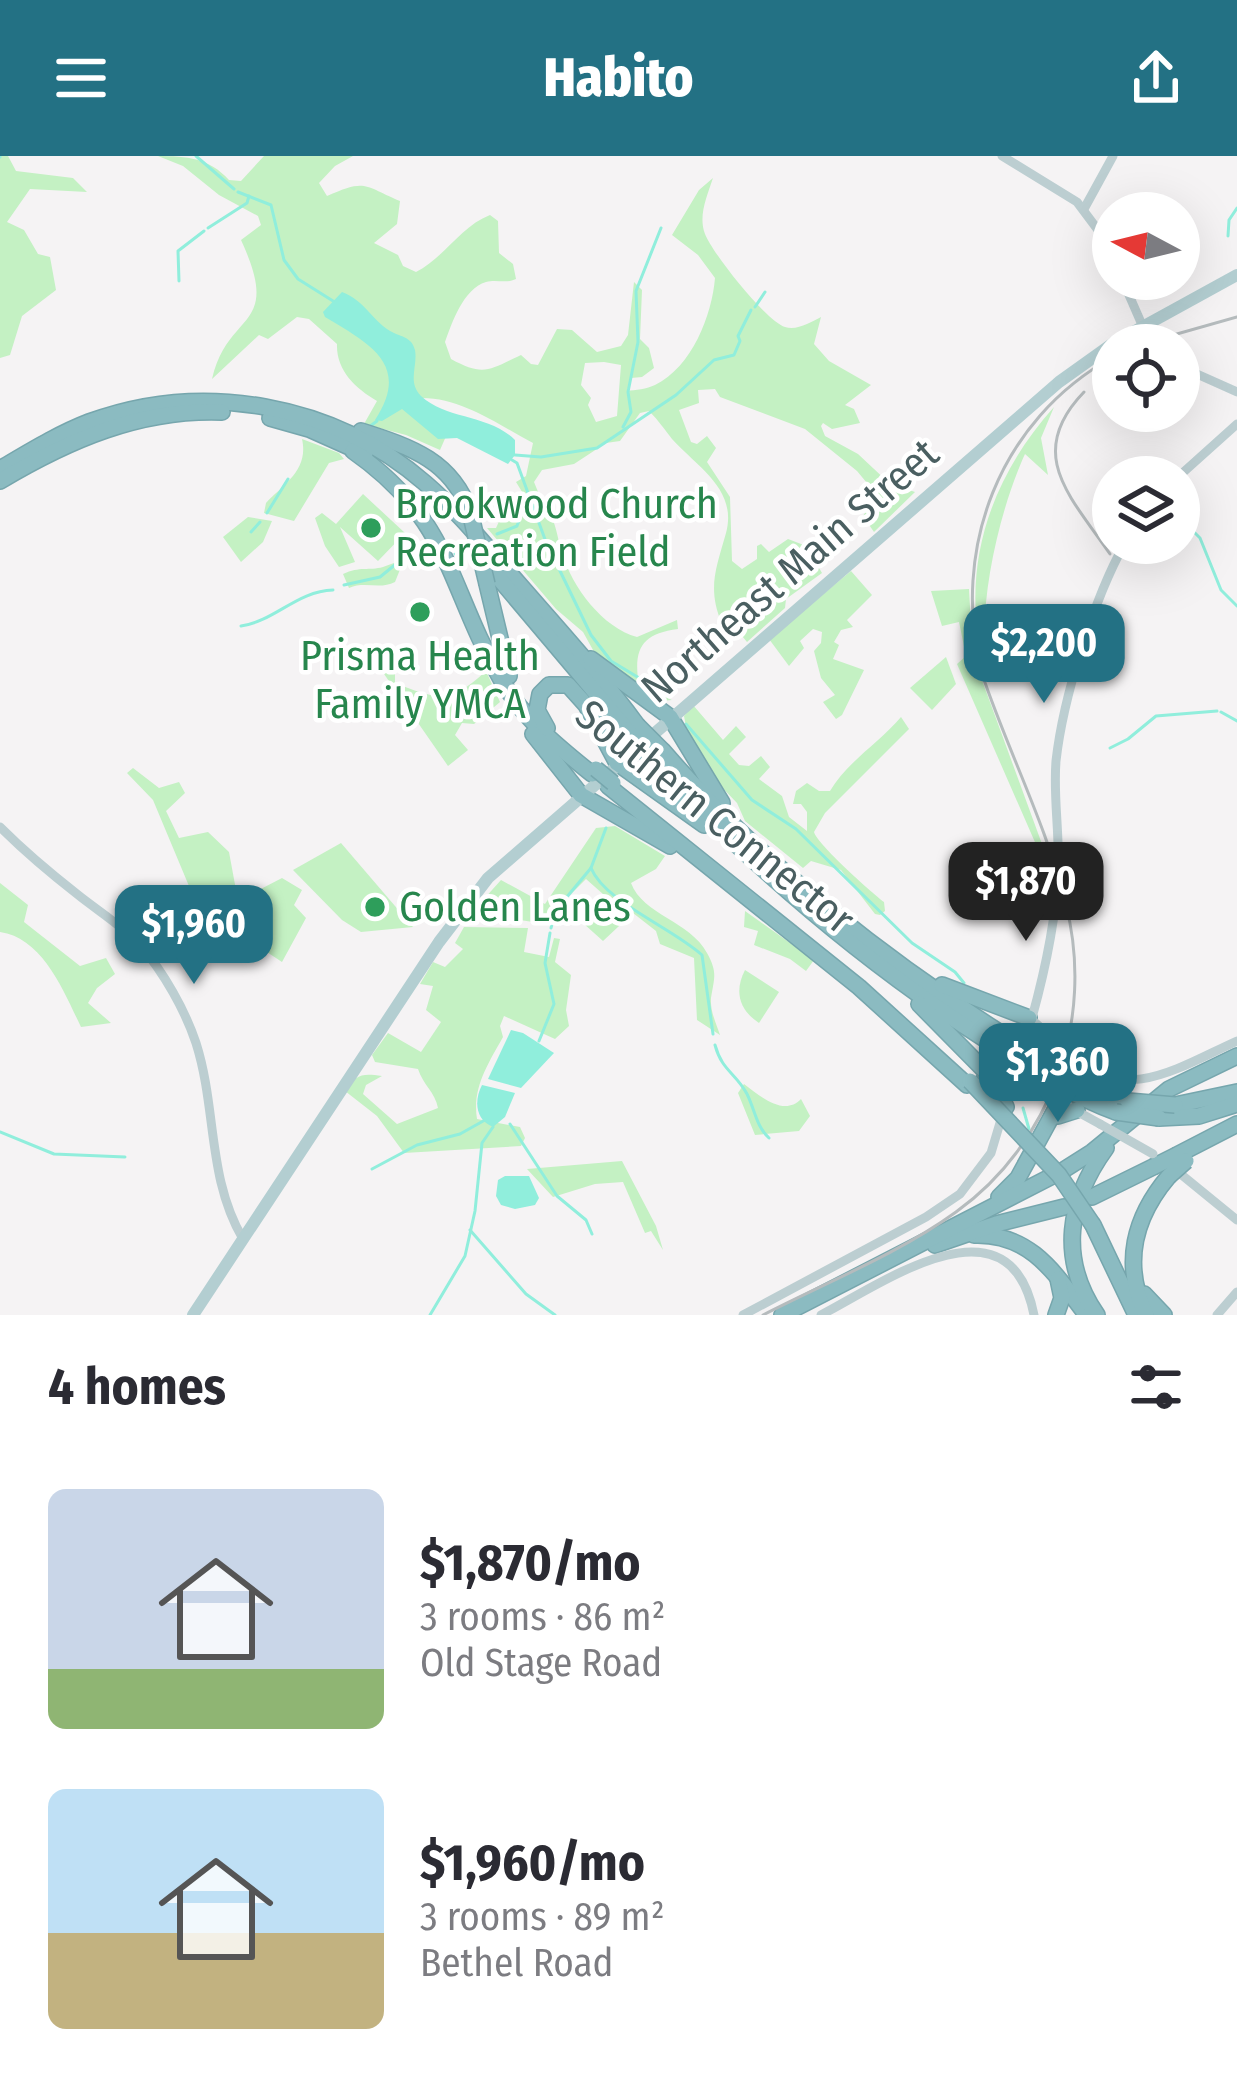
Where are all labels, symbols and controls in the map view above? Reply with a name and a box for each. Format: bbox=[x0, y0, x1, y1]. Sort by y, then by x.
icon: menu bbox=[48, 45, 114, 111]
icon: share bbox=[1123, 45, 1189, 111]
text: Habito bbox=[543, 46, 694, 110]
north arrow bbox=[1092, 192, 1200, 300]
map controls bbox=[1092, 192, 1200, 564]
button: locate bbox=[1092, 324, 1200, 432]
street label: Northeast Main Street bbox=[631, 428, 949, 713]
button: layers bbox=[1092, 456, 1200, 564]
place label: Brookwood Church Recreation Field bbox=[395, 479, 718, 577]
marker: Brookwood Church Recreation Field bbox=[358, 515, 384, 541]
marker: Prisma Health Family YMCA bbox=[407, 599, 433, 625]
pin: $2,200 bbox=[946, 604, 1142, 706]
text: $2,200 bbox=[991, 620, 1097, 666]
place label: Prisma Health Family YMCA bbox=[300, 631, 540, 729]
street label: Southern Connector bbox=[566, 689, 865, 945]
pin: $1,870 bbox=[928, 842, 1124, 944]
text: $1,870 bbox=[976, 858, 1076, 904]
place label: Golden Lanes bbox=[399, 882, 631, 932]
pin: $1,960 bbox=[96, 885, 292, 987]
marker: Golden Lanes bbox=[362, 894, 388, 920]
text: $1,960 bbox=[142, 901, 246, 947]
pin: $1,360 bbox=[960, 1023, 1156, 1125]
text: $1,360 bbox=[1006, 1039, 1110, 1085]
icon: filters bbox=[1123, 1354, 1189, 1420]
text: 4 homes bbox=[48, 1356, 226, 1418]
text: $1,870/mo bbox=[420, 1532, 641, 1594]
icon: home bbox=[144, 1537, 288, 1681]
text: 3 rooms · 86 m² bbox=[420, 1594, 665, 1640]
text: Old Stage Road bbox=[420, 1640, 662, 1686]
text: $1,960/mo bbox=[420, 1832, 645, 1894]
icon: home bbox=[144, 1837, 288, 1981]
text: 3 rooms · 89 m² bbox=[420, 1894, 665, 1940]
text: Bethel Road bbox=[420, 1940, 613, 1986]

